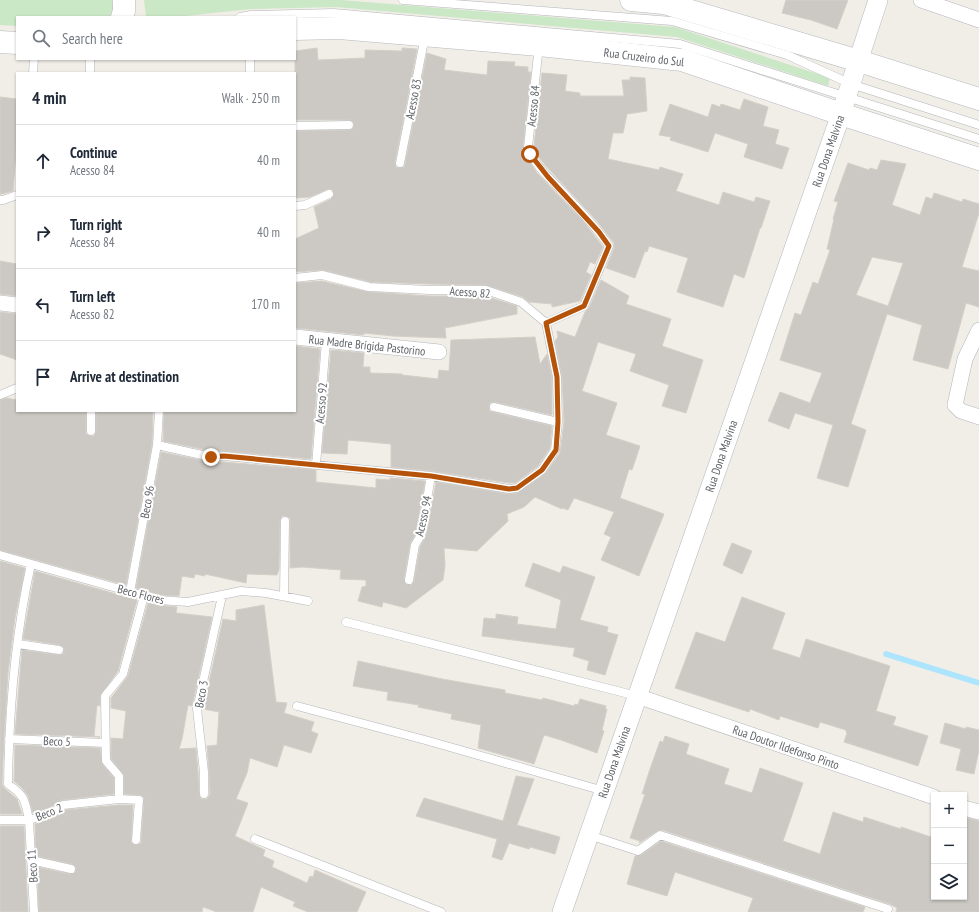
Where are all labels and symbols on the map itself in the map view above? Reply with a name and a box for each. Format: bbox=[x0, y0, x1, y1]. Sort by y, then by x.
street label: Rua Cruzeiro do Sul bbox=[603, 45, 685, 69]
street label: Acesso 83 bbox=[402, 77, 424, 121]
street label: Acesso 84 bbox=[523, 84, 543, 127]
street label: Rua Dona Malvina bbox=[809, 113, 847, 189]
route start bbox=[521, 145, 539, 163]
street label: Acesso 82 bbox=[449, 283, 491, 301]
street label: Rua Madre Brígida Pastorino bbox=[308, 331, 426, 359]
street label: Acesso 92 bbox=[312, 382, 330, 424]
street label: Rua Dona Malvina bbox=[702, 418, 740, 494]
route end bbox=[202, 448, 220, 466]
street label: Beco 96 bbox=[137, 484, 157, 520]
street label: Acesso 94 bbox=[411, 494, 435, 538]
street label: Beco Flores bbox=[116, 581, 166, 607]
street label: Beco 3 bbox=[191, 679, 211, 709]
street label: Rua Doutor Ildefonso Pinto bbox=[731, 722, 841, 772]
street label: Rua Dona Malvina bbox=[595, 724, 633, 800]
street label: Beco 5 bbox=[43, 733, 71, 749]
street label: Beco 2 bbox=[33, 800, 65, 824]
street label: Beco 11 bbox=[23, 849, 41, 883]

